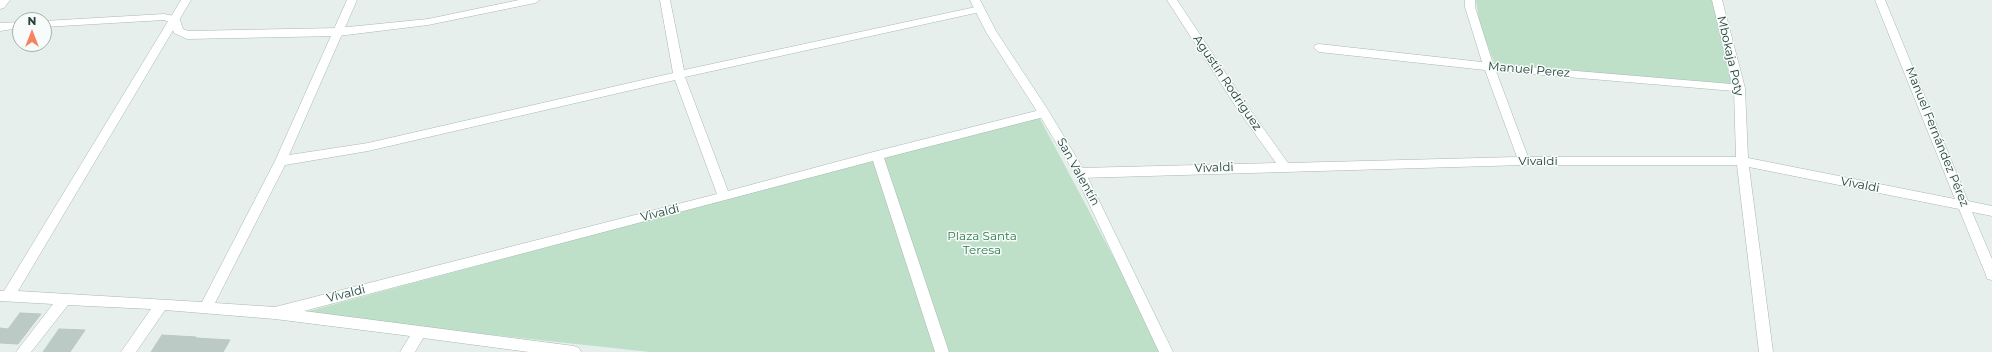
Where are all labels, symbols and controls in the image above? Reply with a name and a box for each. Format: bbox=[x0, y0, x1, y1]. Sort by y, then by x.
north arrow bbox=[12, 12, 52, 52]
text: N bbox=[28, 14, 36, 28]
street label: Mbokaja Poty bbox=[1714, 15, 1746, 97]
street label: Agustín Rodriguez bbox=[1190, 33, 1264, 133]
street label: Manuel Perez bbox=[1488, 59, 1570, 81]
street label: Manuel Fernández Pérez bbox=[1902, 65, 1972, 209]
street label: San Valentín bbox=[1053, 136, 1103, 208]
street label: Vivaldi bbox=[1518, 154, 1558, 168]
street label: Vivaldi bbox=[1194, 160, 1234, 176]
street label: Vivaldi bbox=[1839, 174, 1881, 196]
street label: Vivaldi bbox=[639, 201, 681, 225]
park label: Plaza Santa Teresa bbox=[947, 229, 1017, 257]
street label: Vivaldi bbox=[325, 282, 367, 306]

